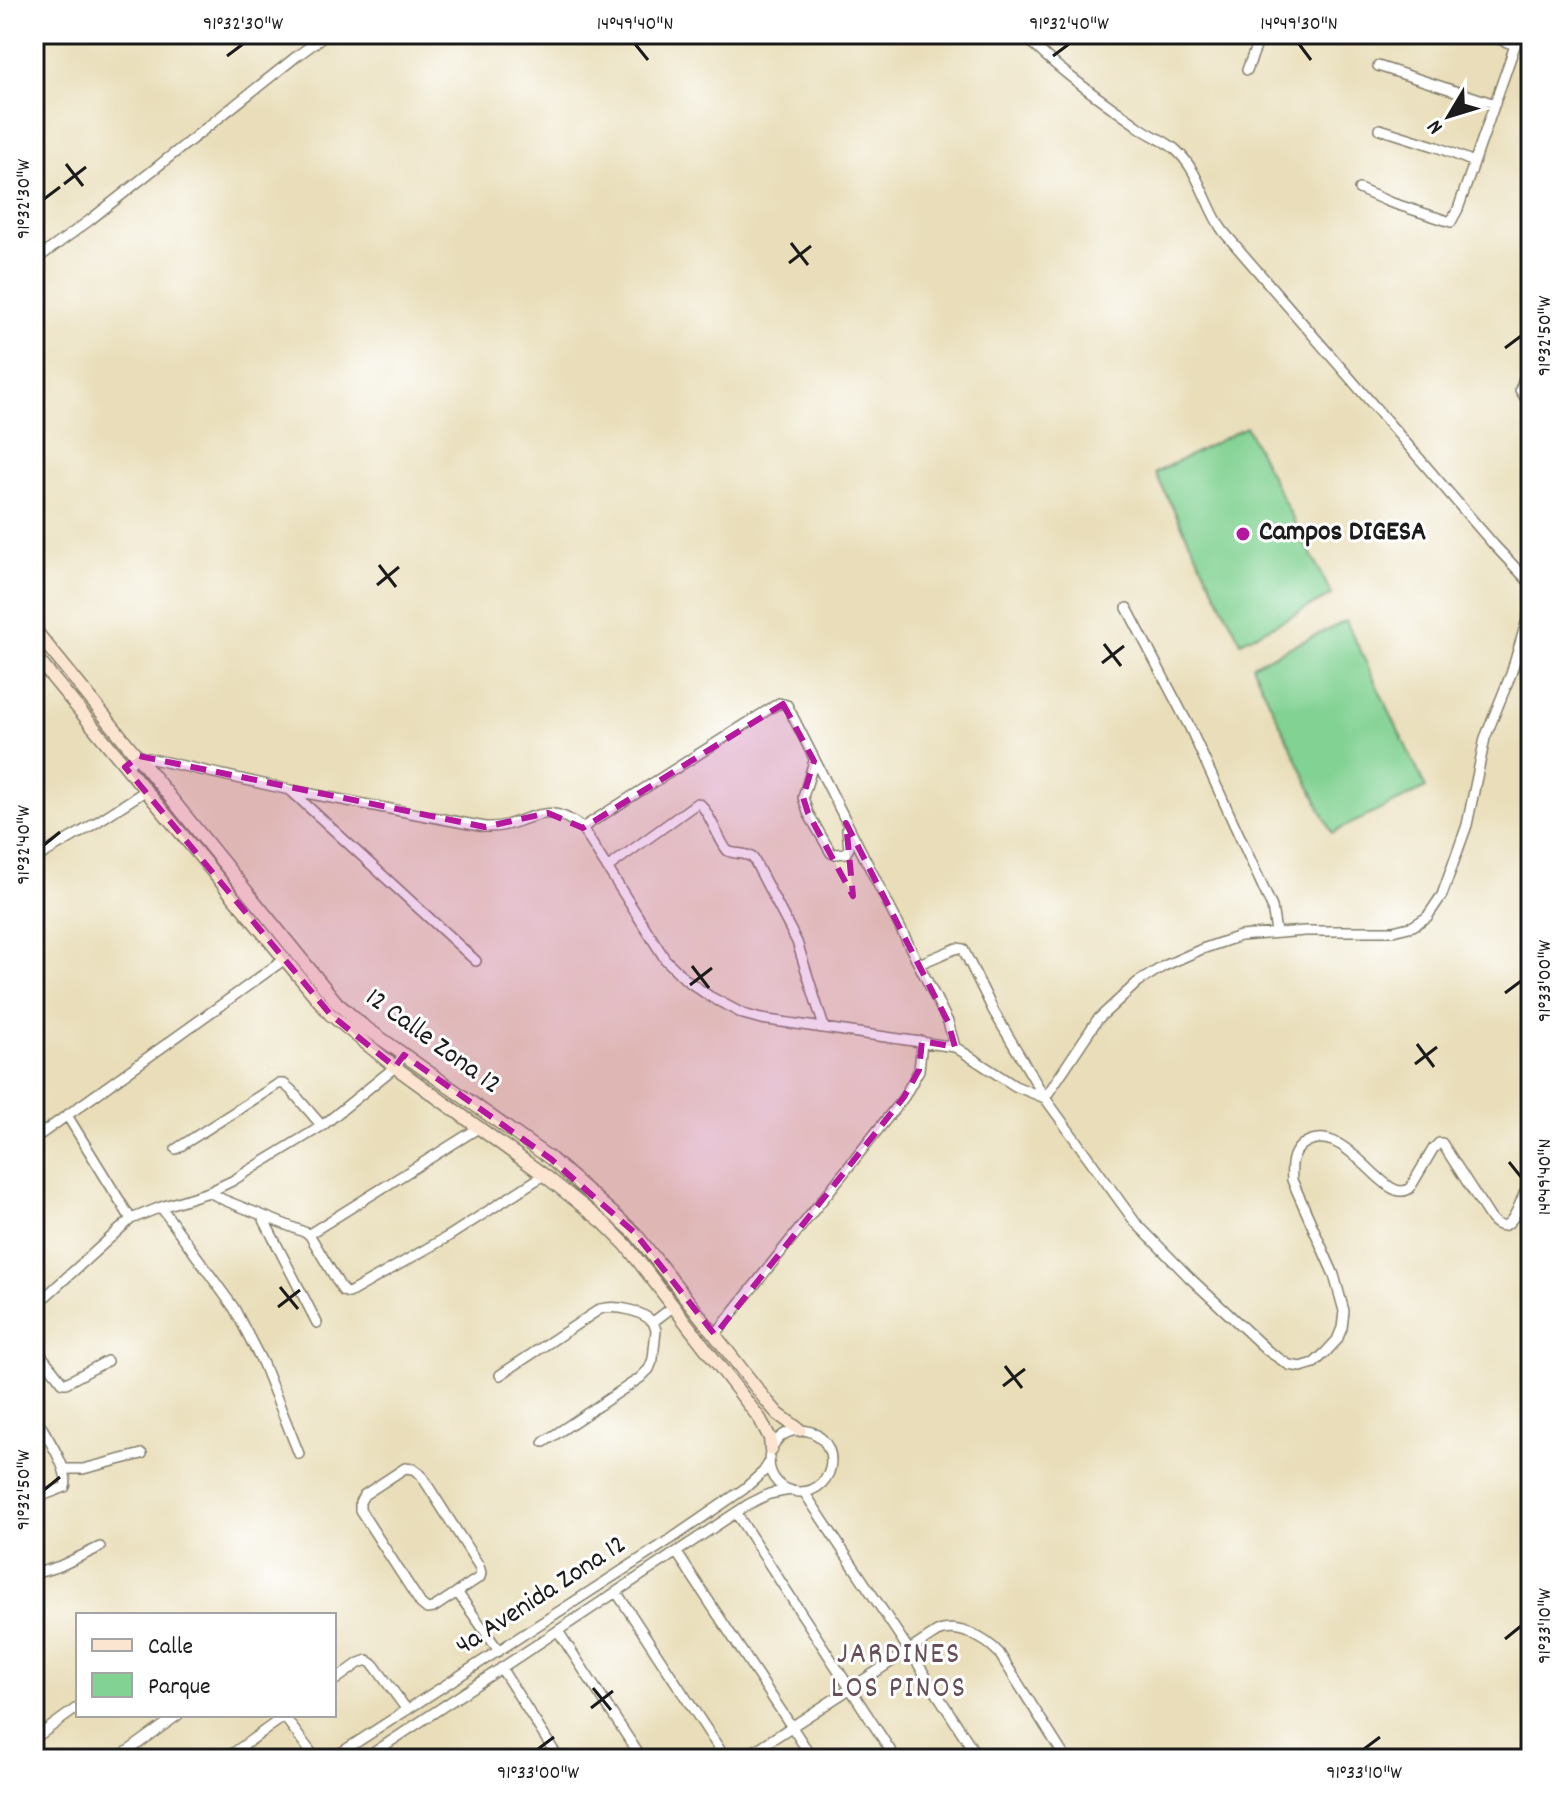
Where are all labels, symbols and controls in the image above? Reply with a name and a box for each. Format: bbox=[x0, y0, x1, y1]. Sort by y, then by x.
text: 91°32'30"W bbox=[203, 11, 283, 39]
text: 14°49'40"N bbox=[597, 11, 673, 39]
text: 91°32'40"W bbox=[1029, 11, 1109, 39]
text: 14°49'30"N bbox=[1260, 11, 1338, 39]
north arrow bbox=[1409, 76, 1489, 156]
text: N bbox=[1420, 112, 1452, 140]
text: 91°32'30"W bbox=[11, 159, 39, 239]
text: 91°32'50"W bbox=[1532, 295, 1560, 376]
place label: Campos DIGESA bbox=[1259, 514, 1426, 554]
marker: Campos DIGESA bbox=[1234, 525, 1252, 543]
text: 91°32'40"W bbox=[11, 805, 39, 885]
text: 91°33'00"W bbox=[1532, 939, 1560, 1022]
street label: 12 Calle Zona 12 bbox=[356, 980, 508, 1106]
text: 14°49'40"N bbox=[1532, 1139, 1560, 1215]
text: 91°32'50"W bbox=[11, 1449, 39, 1530]
street label: 4a Avenida Zona 12 bbox=[449, 1527, 635, 1667]
text: 91°33'10"W bbox=[1532, 1588, 1560, 1664]
legend bbox=[76, 1613, 336, 1717]
text: Calle bbox=[148, 1631, 193, 1665]
district label: JARDINES LOS PINOS bbox=[831, 1635, 967, 1712]
text: Parque bbox=[148, 1671, 211, 1705]
text: 91°33'00"W bbox=[497, 1760, 580, 1788]
text: 91°33'10"W bbox=[1326, 1760, 1402, 1788]

